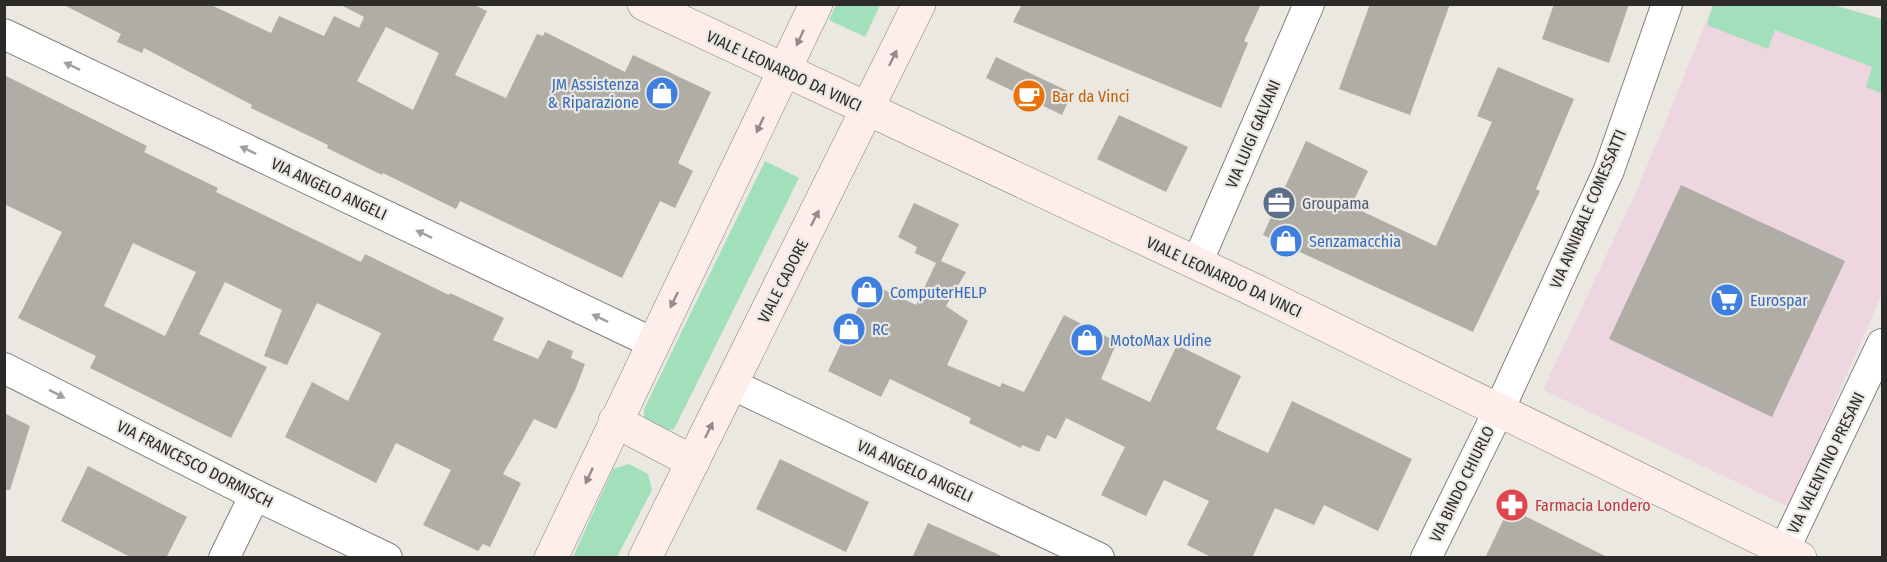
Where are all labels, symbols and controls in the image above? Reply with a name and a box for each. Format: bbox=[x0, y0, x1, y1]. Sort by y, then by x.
street label: VIALE LEONARDO DA VINCI bbox=[703, 27, 865, 115]
one-way arrow bbox=[796, 30, 805, 47]
one-way arrow bbox=[888, 50, 897, 67]
one-way arrow bbox=[63, 62, 80, 71]
place label: JM Assistenza & Riparazione bbox=[548, 75, 639, 112]
shop icon: JM Assistenza & Riparazione bbox=[644, 75, 680, 111]
street label: VIA LUIGI GALVANI bbox=[1222, 77, 1284, 191]
cafe icon: Bar da Vinci bbox=[1011, 78, 1047, 114]
place label: Bar da Vinci bbox=[1052, 87, 1130, 106]
one-way arrow bbox=[755, 116, 764, 133]
street label: VIA ANNIBALE COMESSATTI bbox=[1546, 127, 1630, 291]
one-way arrow bbox=[239, 145, 256, 155]
street label: VIA ANGELO ANGELI bbox=[268, 154, 390, 224]
office icon: Groupama bbox=[1261, 185, 1297, 221]
place label: Groupama bbox=[1302, 194, 1370, 213]
one-way arrow bbox=[810, 209, 820, 226]
shop icon: Senzamacchia bbox=[1268, 223, 1304, 259]
one-way arrow bbox=[415, 229, 432, 238]
place label: Senzamacchia bbox=[1309, 232, 1401, 251]
street label: VIALE LEONARDO DA VINCI bbox=[1143, 233, 1305, 321]
street label: VIALE CADORE bbox=[754, 236, 812, 326]
shop icon: ComputerHELP bbox=[849, 274, 885, 310]
supermarket icon: Eurospar bbox=[1709, 282, 1745, 318]
place label: ComputerHELP bbox=[890, 283, 987, 302]
one-way arrow bbox=[669, 291, 679, 309]
place label: Eurospar bbox=[1750, 291, 1808, 310]
shop icon: RC bbox=[831, 311, 867, 347]
one-way arrow bbox=[591, 313, 608, 322]
place label: RC bbox=[872, 320, 889, 339]
shop icon: MotoMax Udine bbox=[1069, 322, 1105, 358]
place label: MotoMax Udine bbox=[1110, 331, 1212, 350]
one-way arrow bbox=[48, 389, 65, 399]
street label: VIA VALENTINO PRESANI bbox=[1784, 389, 1868, 537]
street label: VIA FRANCESCO DORMISCH bbox=[114, 416, 276, 512]
one-way arrow bbox=[704, 421, 713, 438]
street label: VIA BINDO CHIURLO bbox=[1426, 423, 1498, 545]
street label: VIA ANGELO ANGELI bbox=[854, 436, 976, 506]
one-way arrow bbox=[585, 467, 594, 484]
pharmacy icon: Farmacia Londero bbox=[1494, 487, 1530, 523]
place label: Farmacia Londero bbox=[1535, 496, 1651, 515]

